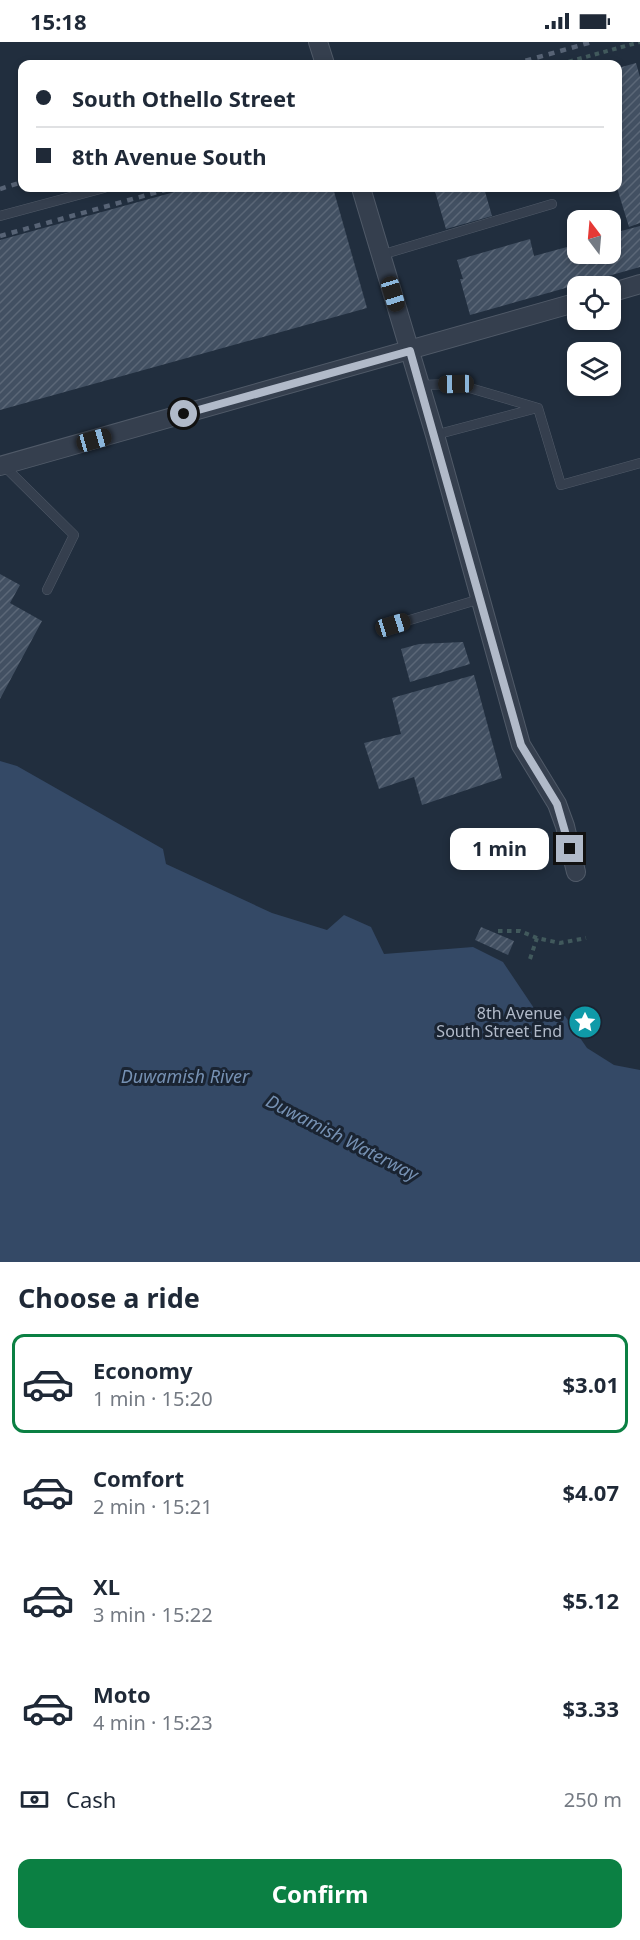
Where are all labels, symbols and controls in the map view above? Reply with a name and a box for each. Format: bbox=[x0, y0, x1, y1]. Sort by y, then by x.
text: 15:18 bbox=[30, 6, 87, 36]
text: South Othello Street bbox=[72, 83, 296, 113]
text: 8th Avenue South bbox=[72, 141, 267, 171]
north arrow bbox=[567, 210, 621, 264]
map controls bbox=[567, 210, 621, 396]
car bbox=[379, 274, 407, 314]
button: locate bbox=[567, 276, 621, 330]
button: layers bbox=[567, 342, 621, 396]
car bbox=[438, 375, 474, 393]
route start bbox=[170, 400, 197, 427]
car bbox=[74, 426, 114, 454]
car bbox=[373, 611, 413, 639]
callout: 1 min bbox=[450, 828, 549, 870]
text: 1 min bbox=[472, 835, 527, 862]
route end bbox=[556, 835, 583, 862]
place label: 8th Avenue South Street End bbox=[436, 1002, 562, 1042]
place icon: 8th Avenue South Street End bbox=[567, 1004, 603, 1040]
water label: Duwamish River bbox=[121, 1064, 250, 1088]
water label: Duwamish Waterway bbox=[262, 1088, 424, 1187]
text: Choose a ride bbox=[18, 1279, 200, 1316]
text: Economy bbox=[93, 1355, 192, 1385]
icon: car bbox=[21, 1357, 75, 1411]
text: $3.01 bbox=[562, 1369, 619, 1399]
text: 1 min · 15:20 bbox=[93, 1385, 213, 1412]
text: Comfort bbox=[93, 1463, 184, 1493]
icon: car bbox=[21, 1465, 75, 1519]
text: $4.07 bbox=[562, 1477, 619, 1507]
text: 2 min · 15:21 bbox=[93, 1493, 213, 1520]
text: XL bbox=[93, 1571, 120, 1601]
icon: car bbox=[21, 1573, 75, 1627]
text: $5.12 bbox=[562, 1585, 619, 1615]
text: 3 min · 15:22 bbox=[93, 1601, 213, 1628]
text: Moto bbox=[93, 1679, 151, 1709]
icon: car bbox=[21, 1681, 75, 1735]
text: $3.33 bbox=[562, 1693, 619, 1723]
text: 4 min · 15:23 bbox=[93, 1709, 213, 1736]
icon: cash bbox=[18, 1783, 51, 1816]
text: Cash bbox=[66, 1784, 116, 1814]
text: 250 m bbox=[564, 1786, 622, 1813]
button: Confirm bbox=[18, 1859, 622, 1928]

